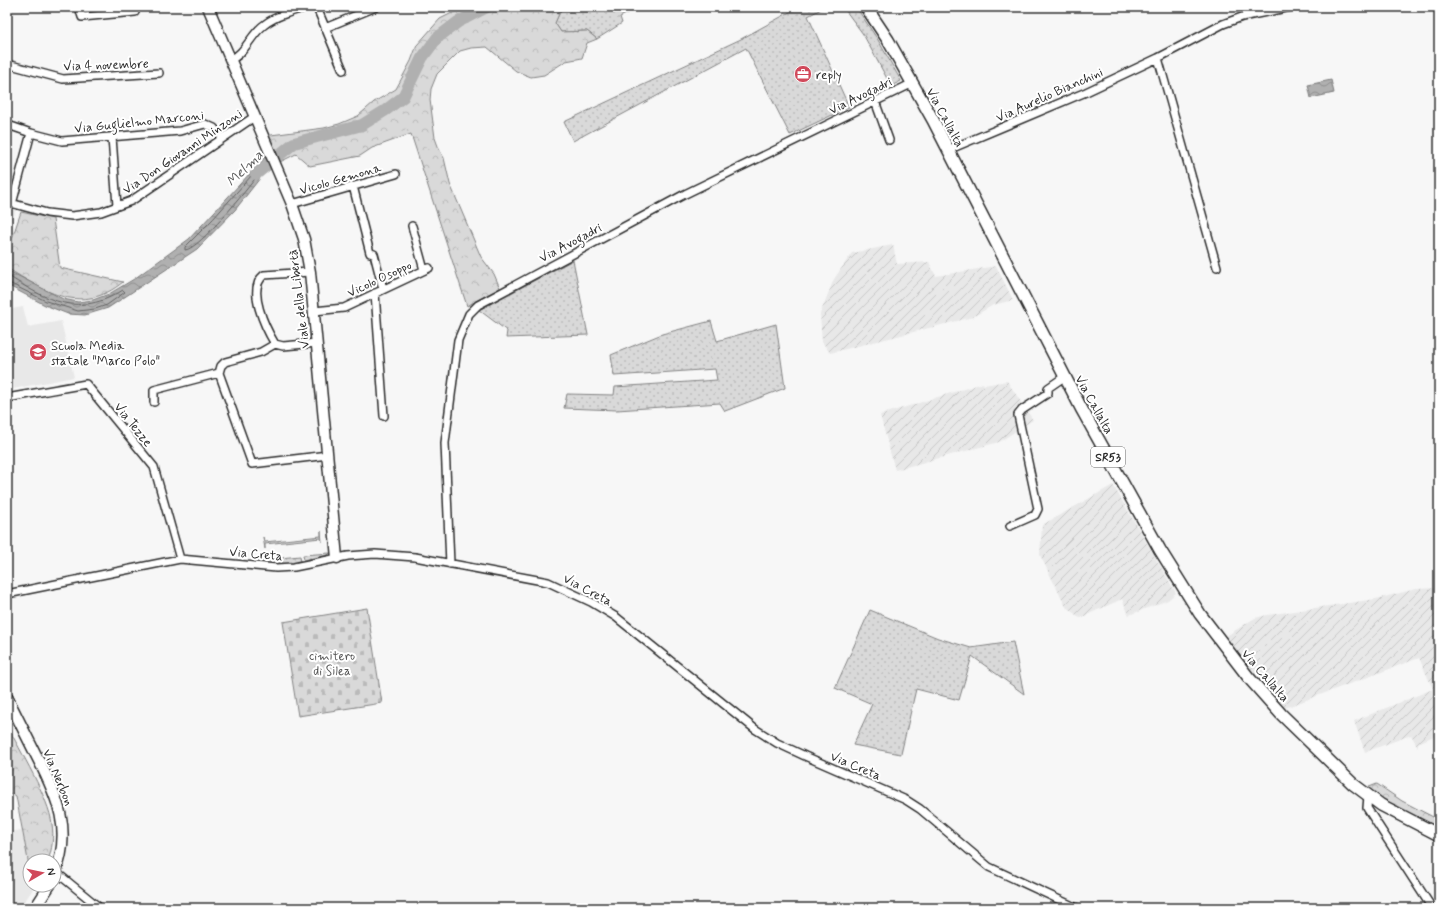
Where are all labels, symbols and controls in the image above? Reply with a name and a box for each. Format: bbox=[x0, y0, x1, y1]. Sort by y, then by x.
street label: Via 4 novembre bbox=[63, 56, 149, 75]
office icon: reply bbox=[793, 64, 813, 84]
street label: Via Aurelio Bianchini bbox=[993, 64, 1106, 127]
place label: reply bbox=[816, 67, 842, 84]
street label: Via Avogadri bbox=[826, 74, 896, 121]
street label: Via Callalta bbox=[922, 85, 967, 150]
street label: Via Don Giovanni Minzoni bbox=[120, 106, 246, 199]
street label: Via Guglielmo Marconi bbox=[74, 107, 205, 140]
water label: Melma bbox=[222, 147, 267, 191]
street label: Vicolo Gemona bbox=[298, 160, 383, 199]
street label: Via Avogadri bbox=[536, 220, 606, 269]
street label: Viale della Libertà bbox=[285, 248, 314, 349]
street label: Vicolo Osoppo bbox=[345, 257, 415, 302]
place label: Scuola Media statale "Marco Polo" bbox=[51, 338, 160, 370]
school or university icon: Scuola Media statale "Marco Polo" bbox=[28, 342, 48, 362]
street label: Via Callalta bbox=[1071, 372, 1117, 437]
street label: Via Tezze bbox=[110, 399, 156, 451]
road number: SR53 bbox=[1091, 447, 1125, 467]
street label: Via Creta bbox=[229, 544, 283, 565]
street label: Via Creta bbox=[560, 570, 615, 610]
street label: Via Callalta bbox=[1237, 646, 1293, 706]
park label: cimitero di Silea bbox=[309, 648, 355, 680]
street label: Via Nerbon bbox=[38, 747, 77, 809]
street label: Via Creta bbox=[828, 748, 884, 785]
north arrow bbox=[22, 853, 62, 893]
text: N bbox=[43, 867, 58, 876]

